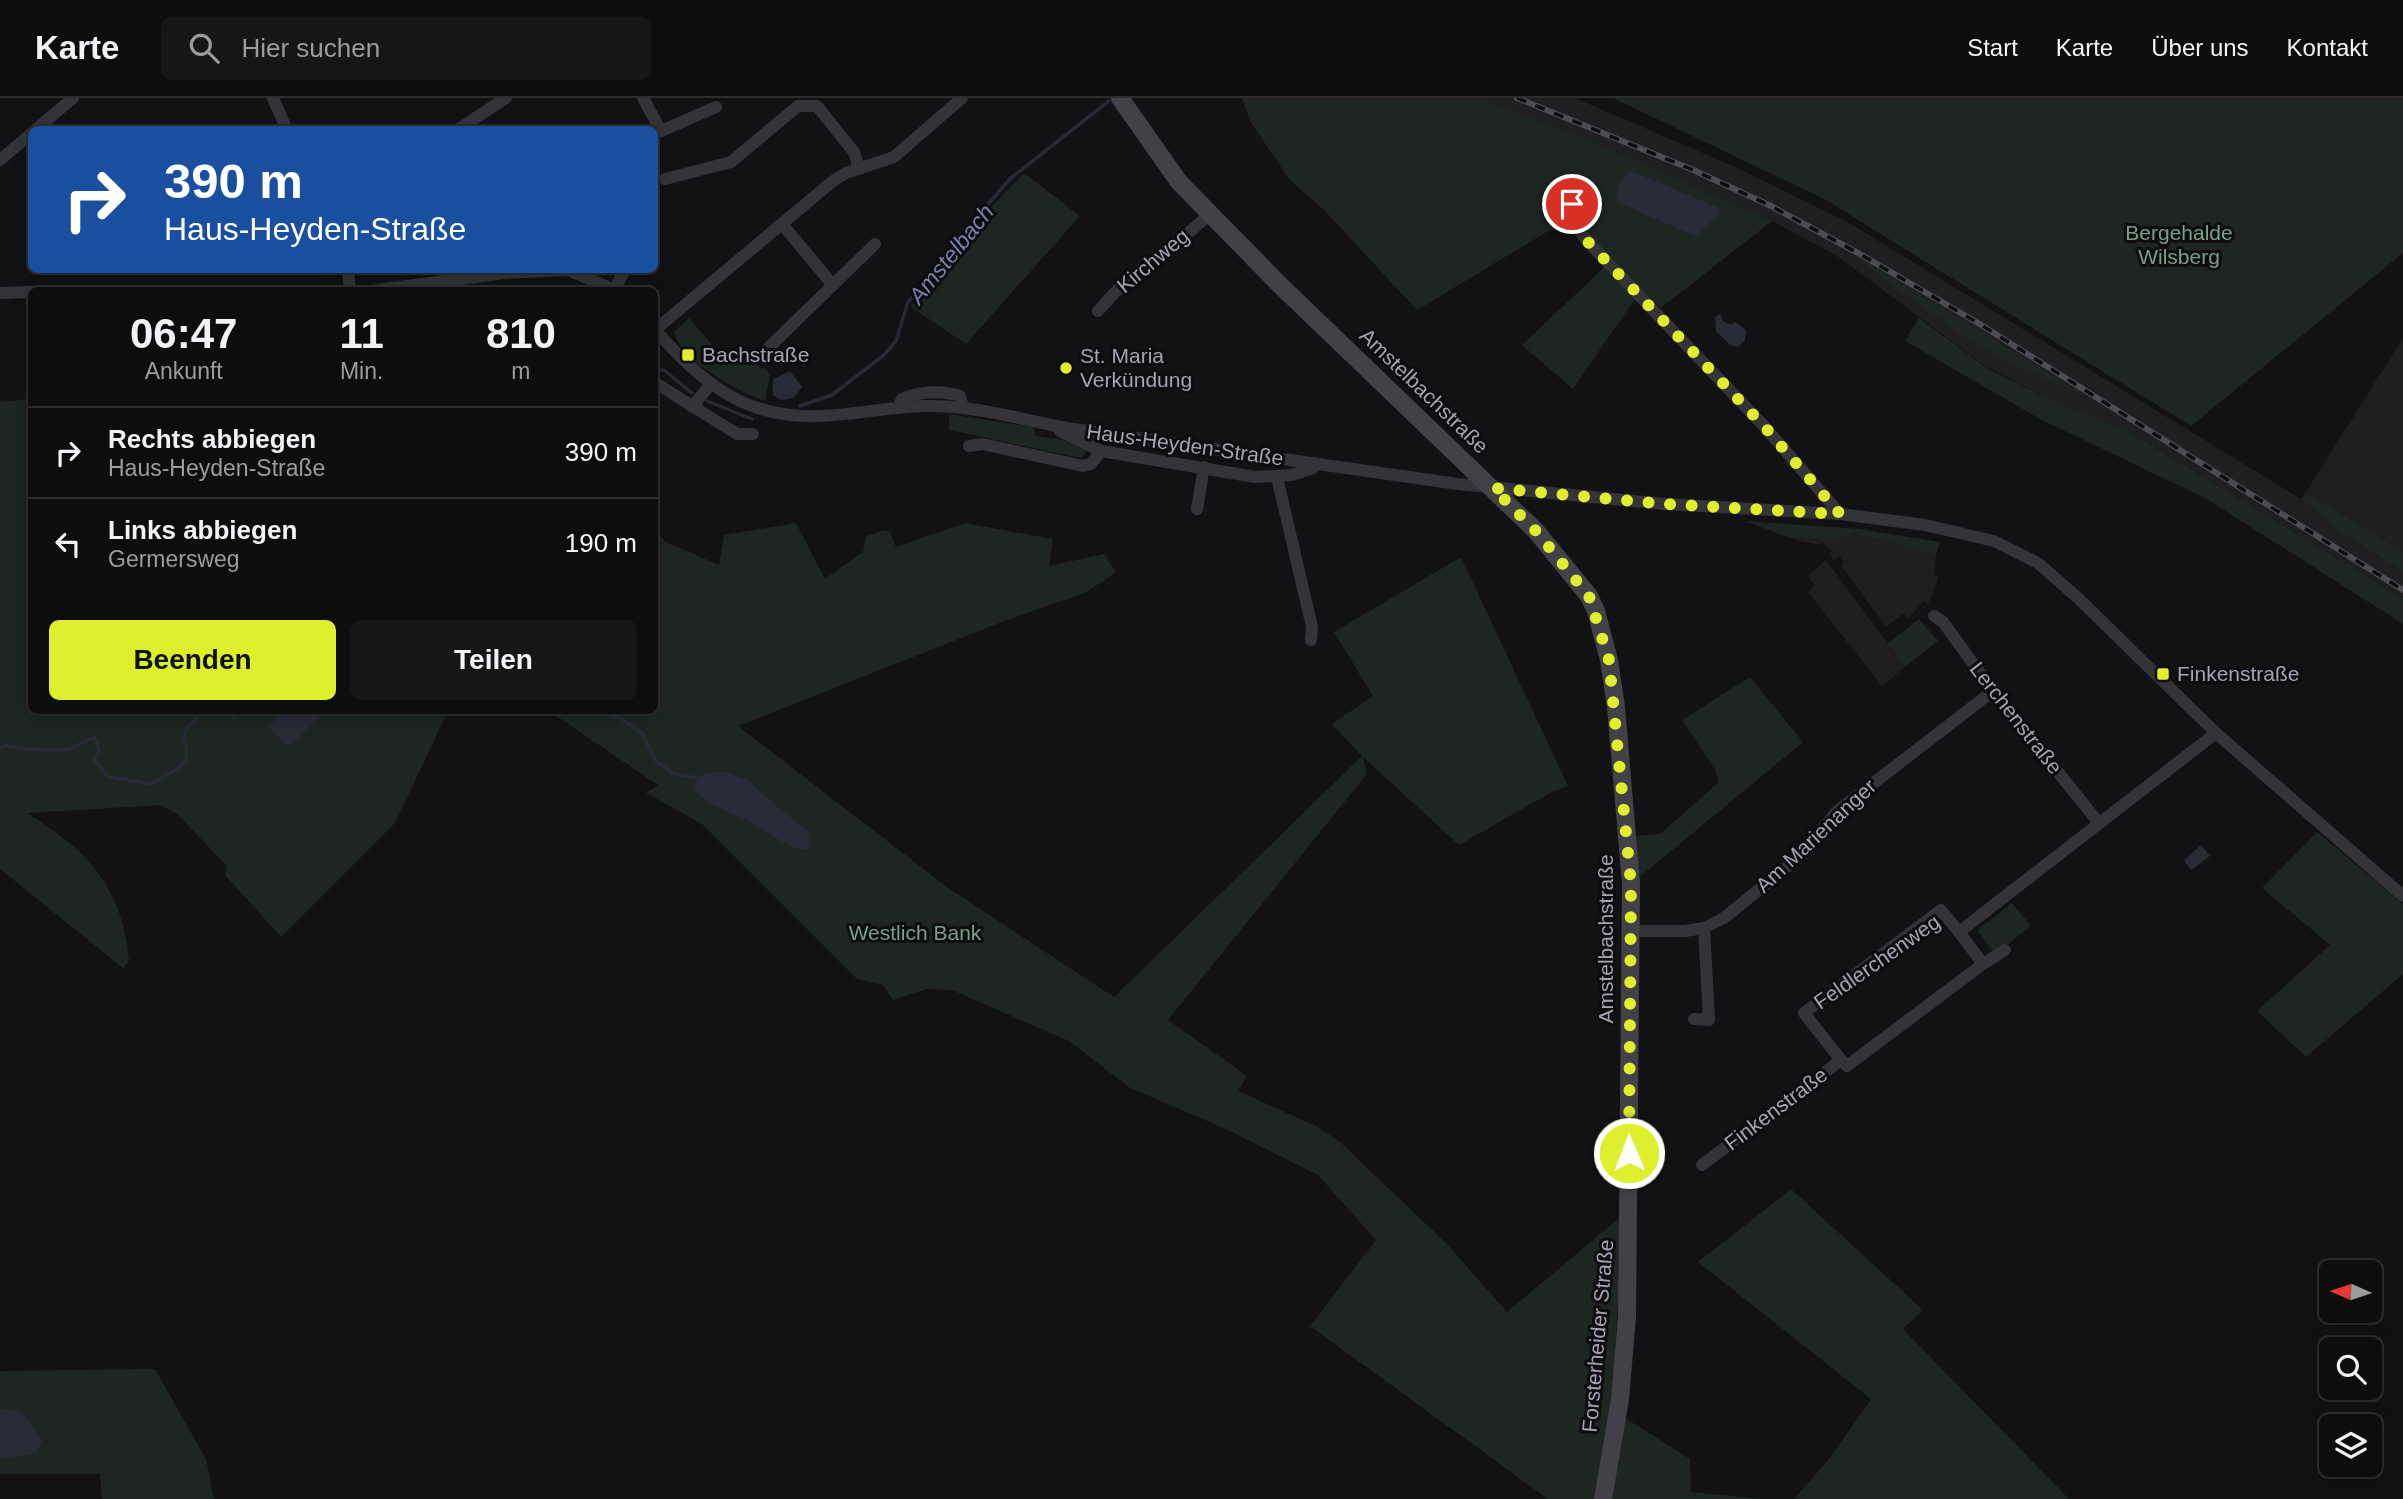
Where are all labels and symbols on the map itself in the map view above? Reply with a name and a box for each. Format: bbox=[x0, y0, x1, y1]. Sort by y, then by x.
pin bbox=[1542, 174, 1602, 234]
water label: Amstelbach bbox=[902, 199, 999, 310]
park label: Bergehalde Wilsberg bbox=[2125, 221, 2233, 268]
street label: Kirchweg bbox=[1112, 224, 1193, 297]
street label: Amstelbachstraße bbox=[1355, 324, 1493, 458]
place label: Bachstraße bbox=[702, 343, 809, 366]
place label: St. Maria Verkündung bbox=[1080, 344, 1192, 391]
marker: Bachstraße bbox=[680, 347, 696, 363]
marker: St. Maria Verkündung bbox=[1058, 360, 1074, 376]
street label: Haus-Heyden-Straße bbox=[1085, 419, 1285, 470]
street label: Lerchenstraße bbox=[1966, 657, 2067, 778]
place label: Finkenstraße bbox=[2177, 662, 2300, 685]
marker: Finkenstraße bbox=[2155, 666, 2171, 682]
street label: Am Marienanger bbox=[1751, 774, 1880, 897]
street label: Amstelbachstraße bbox=[1594, 854, 1617, 1024]
street label: Feldlerchenweg bbox=[1809, 910, 1944, 1014]
park label: Westlich Bank bbox=[849, 921, 982, 944]
street label: Finkenstraße bbox=[1720, 1063, 1832, 1155]
position arrow bbox=[1592, 1116, 1666, 1190]
street label: Forsterheider Straße bbox=[1578, 1238, 1617, 1433]
north arrow bbox=[2319, 1260, 2382, 1323]

